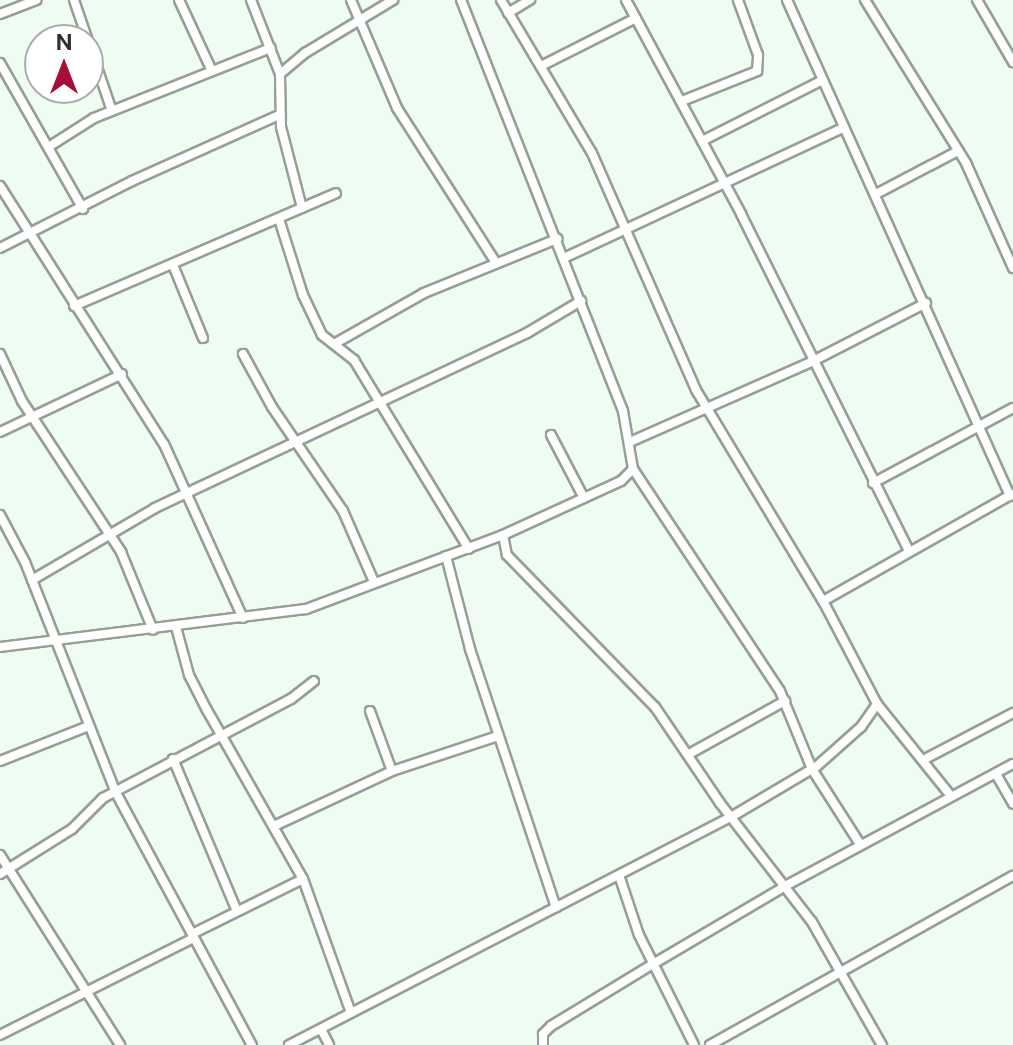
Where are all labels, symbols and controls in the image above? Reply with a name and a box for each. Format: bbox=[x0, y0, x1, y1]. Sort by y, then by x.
north arrow bbox=[24, 24, 104, 104]
text: N bbox=[55, 29, 73, 55]

